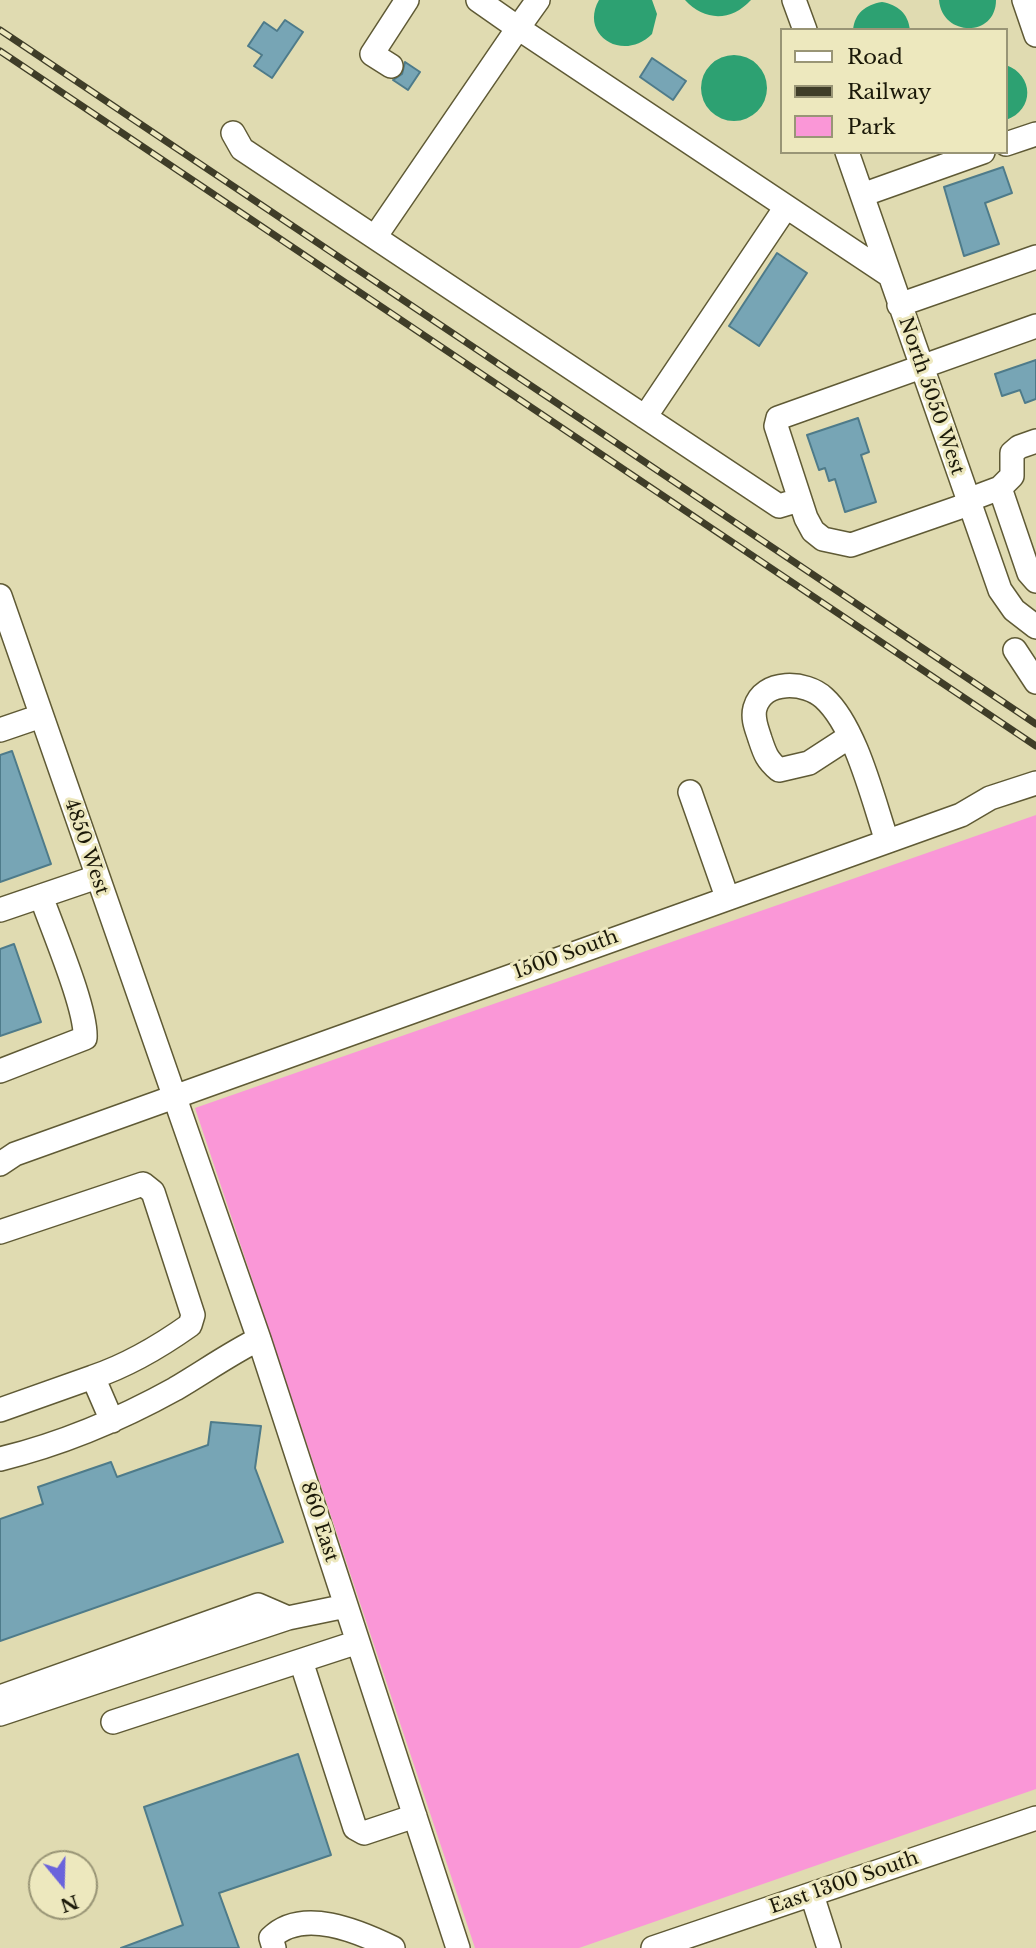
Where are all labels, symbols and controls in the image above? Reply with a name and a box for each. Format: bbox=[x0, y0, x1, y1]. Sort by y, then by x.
legend bbox=[780, 28, 1008, 154]
text: Road bbox=[847, 44, 903, 70]
text: Railway bbox=[847, 79, 931, 105]
text: Park bbox=[847, 114, 896, 140]
street label: North 5050 West bbox=[893, 314, 969, 478]
street label: 4850 West bbox=[59, 796, 113, 898]
street label: 1500 South bbox=[511, 926, 621, 984]
street label: 860 East bbox=[295, 1479, 343, 1565]
street label: East 1300 South bbox=[767, 1847, 921, 1919]
north arrow bbox=[28, 1850, 98, 1920]
text: N bbox=[57, 1890, 82, 1917]

